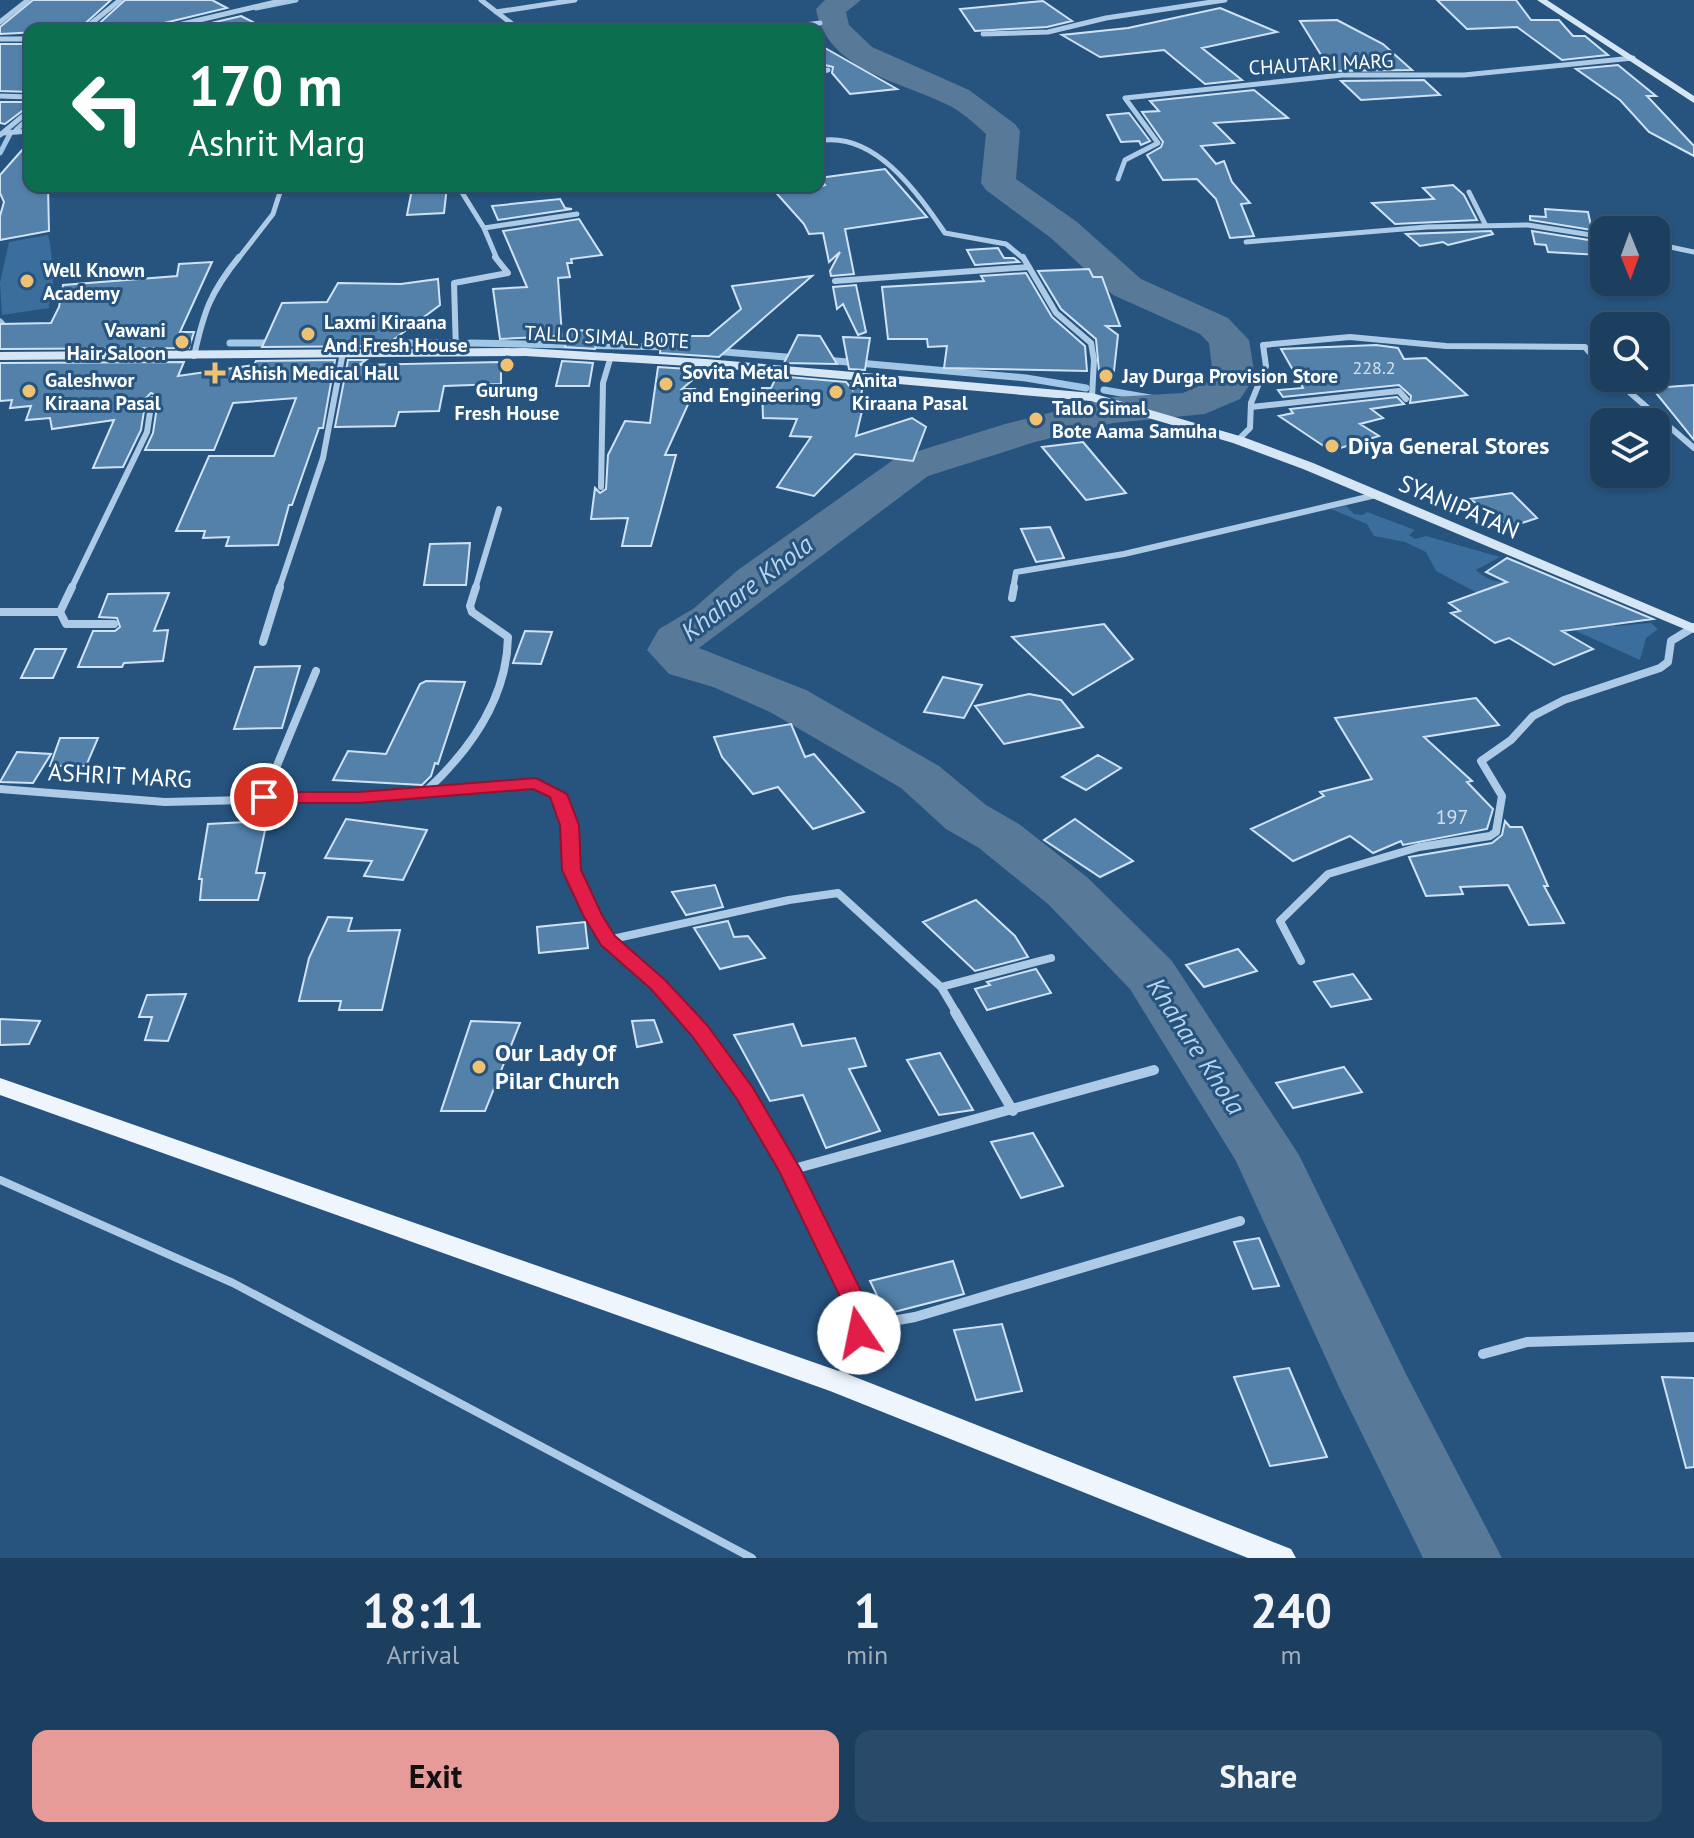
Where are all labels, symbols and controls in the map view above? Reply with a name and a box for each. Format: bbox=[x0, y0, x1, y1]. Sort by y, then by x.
street label: CHAUTARI MARG bbox=[1248, 47, 1394, 81]
text: 170 m bbox=[188, 49, 343, 121]
icon: left bbox=[56, 56, 160, 160]
text: Ashrit Marg bbox=[188, 119, 366, 166]
north arrow bbox=[1590, 216, 1670, 296]
map controls bbox=[1590, 216, 1670, 488]
place label: Well Known Academy bbox=[43, 257, 145, 306]
marker: Well Known Academy bbox=[18, 272, 36, 290]
place label: Laxmi Kiraana And Fresh House bbox=[324, 309, 468, 358]
button: search bbox=[1590, 312, 1670, 392]
place label: Vawani Hair Saloon bbox=[67, 317, 166, 366]
street label: TALLO SIMAL BOTE bbox=[524, 320, 690, 354]
marker: Laxmi Kiraana And Fresh House bbox=[299, 325, 317, 343]
marker: Vawani Hair Saloon bbox=[173, 333, 191, 351]
marker: Gurung Fresh House bbox=[498, 356, 516, 374]
house number: 228.2 bbox=[1352, 356, 1396, 379]
place label: Sovita Metal and Engineering bbox=[682, 359, 821, 408]
place label: Ashish Medical Hall bbox=[231, 360, 399, 386]
place label: Jay Durga Provision Store bbox=[1121, 363, 1338, 389]
marker: Ashish Medical Hall bbox=[206, 364, 224, 382]
place label: Galeshwor Kiraana Pasal bbox=[45, 367, 161, 416]
place label: Anita Kiraana Pasal bbox=[852, 367, 968, 416]
marker: Jay Durga Provision Store bbox=[1097, 367, 1115, 385]
marker: Sovita Metal and Engineering bbox=[657, 375, 675, 393]
place label: Gurung Fresh House bbox=[455, 377, 559, 426]
marker: Galeshwor Kiraana Pasal bbox=[20, 382, 38, 400]
marker: Anita Kiraana Pasal bbox=[827, 383, 845, 401]
place label: Tallo Simal Bote Aama Samuha bbox=[1052, 395, 1217, 444]
button: layers bbox=[1590, 408, 1670, 488]
marker: Tallo Simal Bote Aama Samuha bbox=[1027, 410, 1045, 428]
place label: Diya General Stores bbox=[1348, 430, 1549, 461]
marker: Diya General Stores bbox=[1323, 437, 1341, 455]
street label: SYANIPATAN bbox=[1394, 467, 1524, 546]
water label: Khahare Khola bbox=[674, 527, 819, 648]
street label: ASHRIT MARG bbox=[47, 756, 193, 795]
pin bbox=[230, 763, 298, 831]
icon: arrive bbox=[242, 775, 286, 819]
house number: 197 bbox=[1436, 804, 1468, 830]
water label: Khahare Khola bbox=[1140, 971, 1253, 1121]
place label: Our Lady Of Pilar Church bbox=[495, 1037, 620, 1096]
marker: Our Lady Of Pilar Church bbox=[470, 1058, 488, 1076]
position arrow bbox=[817, 1291, 901, 1375]
text: 18:11 bbox=[362, 1579, 484, 1641]
text: 1 bbox=[853, 1579, 881, 1641]
text: 240 bbox=[1250, 1579, 1332, 1641]
text: Arrival bbox=[387, 1638, 459, 1671]
text: min bbox=[846, 1638, 888, 1671]
text: m bbox=[1281, 1638, 1302, 1671]
button: Exit bbox=[32, 1730, 839, 1822]
button: Share bbox=[855, 1730, 1662, 1822]

